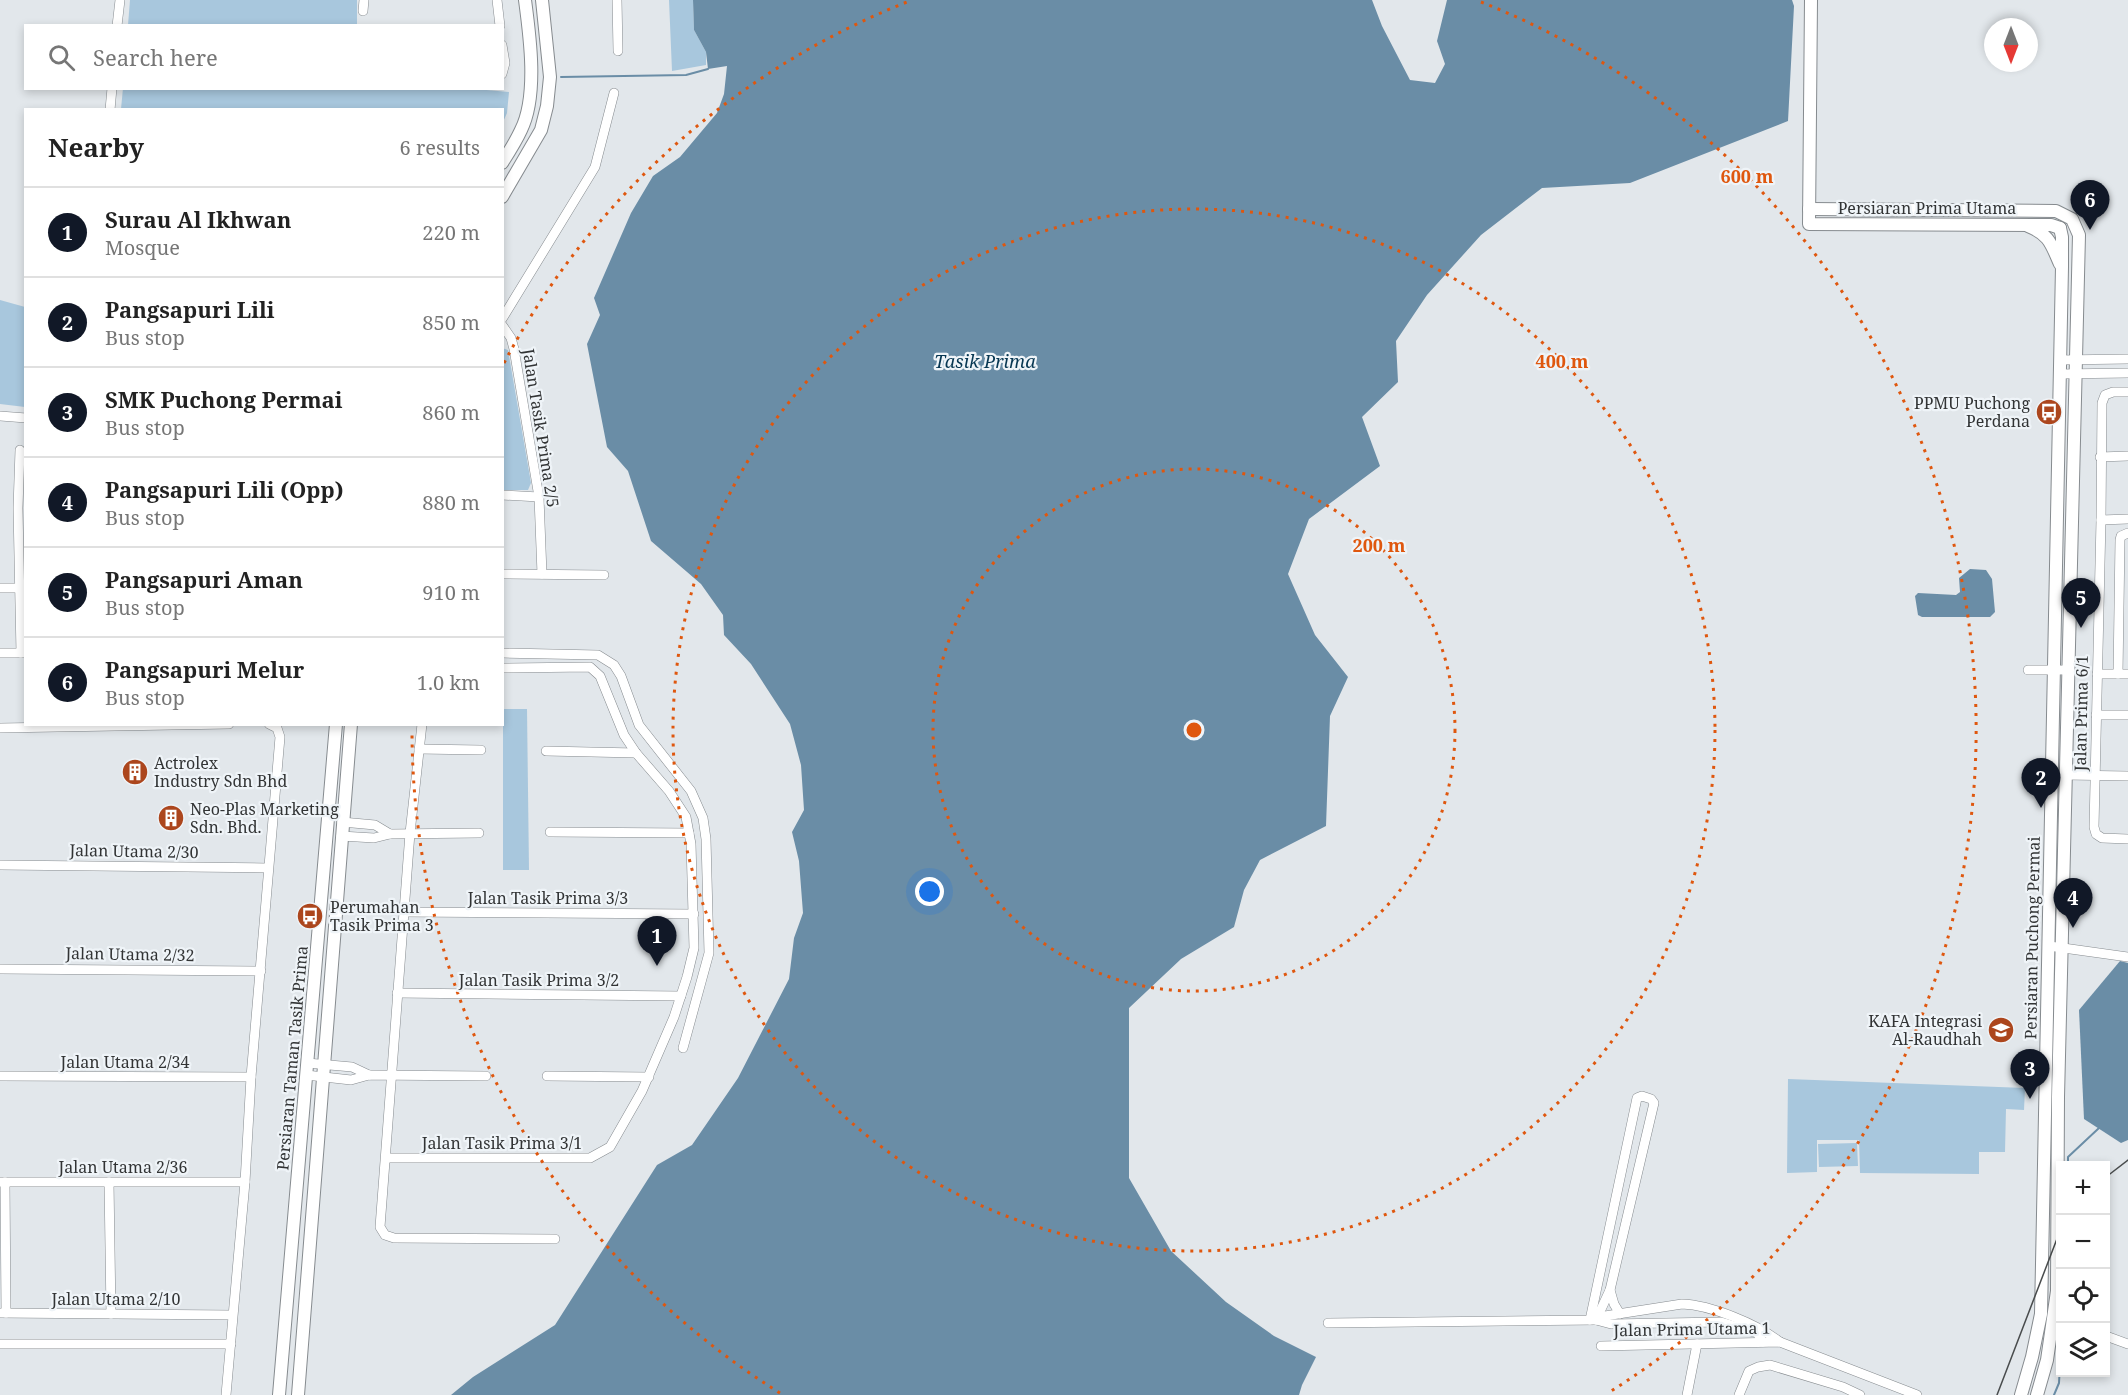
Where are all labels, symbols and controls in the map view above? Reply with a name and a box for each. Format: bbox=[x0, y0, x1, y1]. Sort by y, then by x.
north arrow bbox=[1984, 18, 2038, 72]
search box bbox=[24, 24, 504, 90]
icon: search bbox=[45, 41, 78, 74]
text: Search here bbox=[93, 42, 218, 72]
text: Nearby bbox=[48, 129, 144, 165]
text: 6 results bbox=[400, 134, 480, 161]
text: 600 m bbox=[1721, 164, 1774, 188]
pin: 6 bbox=[2070, 180, 2110, 230]
street label: Persiaran Prima Utama bbox=[1838, 197, 2016, 219]
text: Surau Al Ikhwan bbox=[105, 204, 291, 234]
text: 1 bbox=[62, 219, 73, 246]
text: 220 m bbox=[422, 219, 480, 246]
text: Mosque bbox=[105, 234, 180, 261]
text: Pangsapuri Lili bbox=[105, 294, 274, 324]
text: 2 bbox=[62, 309, 73, 336]
text: 850 m bbox=[422, 309, 480, 336]
text: Bus stop bbox=[105, 324, 185, 351]
street label: Jalan Tasik Prima 2/5 bbox=[517, 346, 564, 509]
water label: Tasik Prima bbox=[934, 349, 1036, 373]
text: 400 m bbox=[1536, 349, 1589, 373]
text: SMK Puchong Permai bbox=[105, 384, 343, 414]
place label: PPMU Puchong Perdana bbox=[1914, 392, 2030, 432]
bus stop icon: PPMU Puchong Perdana bbox=[2034, 397, 2064, 427]
text: 3 bbox=[62, 399, 73, 426]
text: 860 m bbox=[422, 399, 480, 426]
text: Bus stop bbox=[105, 414, 185, 441]
text: Pangsapuri Lili (Opp) bbox=[105, 474, 344, 504]
text: 4 bbox=[62, 489, 73, 516]
text: 880 m bbox=[422, 489, 480, 516]
text: Bus stop bbox=[105, 504, 185, 531]
text: 200 m bbox=[1353, 533, 1406, 557]
text: Pangsapuri Aman bbox=[105, 564, 303, 594]
pin: 5 bbox=[2062, 578, 2100, 628]
text: 5 bbox=[62, 579, 73, 606]
text: 910 m bbox=[422, 579, 480, 606]
text: Bus stop bbox=[105, 594, 185, 621]
text: Pangsapuri Melur bbox=[105, 654, 304, 684]
street label: Jalan Prima 6/1 bbox=[2069, 655, 2093, 772]
text: 6 bbox=[62, 669, 73, 696]
text: 1.0 km bbox=[417, 669, 480, 696]
text: Bus stop bbox=[105, 684, 185, 711]
centre of rings bbox=[1184, 720, 1204, 740]
place label: Actrolex Industry Sdn Bhd bbox=[154, 752, 287, 792]
building icon: Actrolex Industry Sdn Bhd bbox=[120, 757, 150, 787]
pin: 2 bbox=[2022, 758, 2060, 808]
place label: Neo-Plas Marketing Sdn. Bhd. bbox=[190, 798, 339, 838]
building icon: Neo-Plas Marketing Sdn. Bhd. bbox=[156, 803, 186, 833]
street label: Persiaran Puchong Permai bbox=[2019, 836, 2045, 1040]
street label: Jalan Utama 2/30 bbox=[68, 839, 199, 863]
your location bbox=[915, 877, 944, 906]
pin: 4 bbox=[2054, 878, 2092, 928]
street label: Jalan Tasik Prima 3/3 bbox=[467, 887, 628, 909]
place label: Perumahan Tasik Prima 3 bbox=[330, 896, 434, 936]
bus stop icon: Perumahan Tasik Prima 3 bbox=[295, 901, 325, 931]
pin: 1 bbox=[638, 916, 676, 966]
street label: Jalan Utama 2/32 bbox=[64, 942, 195, 966]
street label: Persiaran Taman Tasik Prima bbox=[271, 945, 313, 1171]
street label: Jalan Tasik Prima 3/2 bbox=[458, 969, 619, 991]
place label: KAFA Integrasi Al-Raudhah bbox=[1868, 1010, 1982, 1050]
school or university icon: KAFA Integrasi Al-Raudhah bbox=[1986, 1015, 2016, 1045]
pin: 3 bbox=[2010, 1050, 2050, 1099]
street label: Jalan Utama 2/34 bbox=[59, 1051, 190, 1073]
street label: Jalan Tasik Prima 3/1 bbox=[421, 1132, 582, 1154]
street label: Jalan Utama 2/36 bbox=[57, 1156, 188, 1178]
map controls bbox=[2056, 1161, 2110, 1377]
button: + bbox=[2056, 1161, 2110, 1215]
button: − bbox=[2056, 1215, 2110, 1269]
button: locate bbox=[2056, 1269, 2110, 1323]
street label: Jalan Utama 2/10 bbox=[50, 1288, 181, 1310]
street label: Jalan Prima Utama 1 bbox=[1612, 1317, 1771, 1341]
button: layers bbox=[2056, 1323, 2110, 1377]

